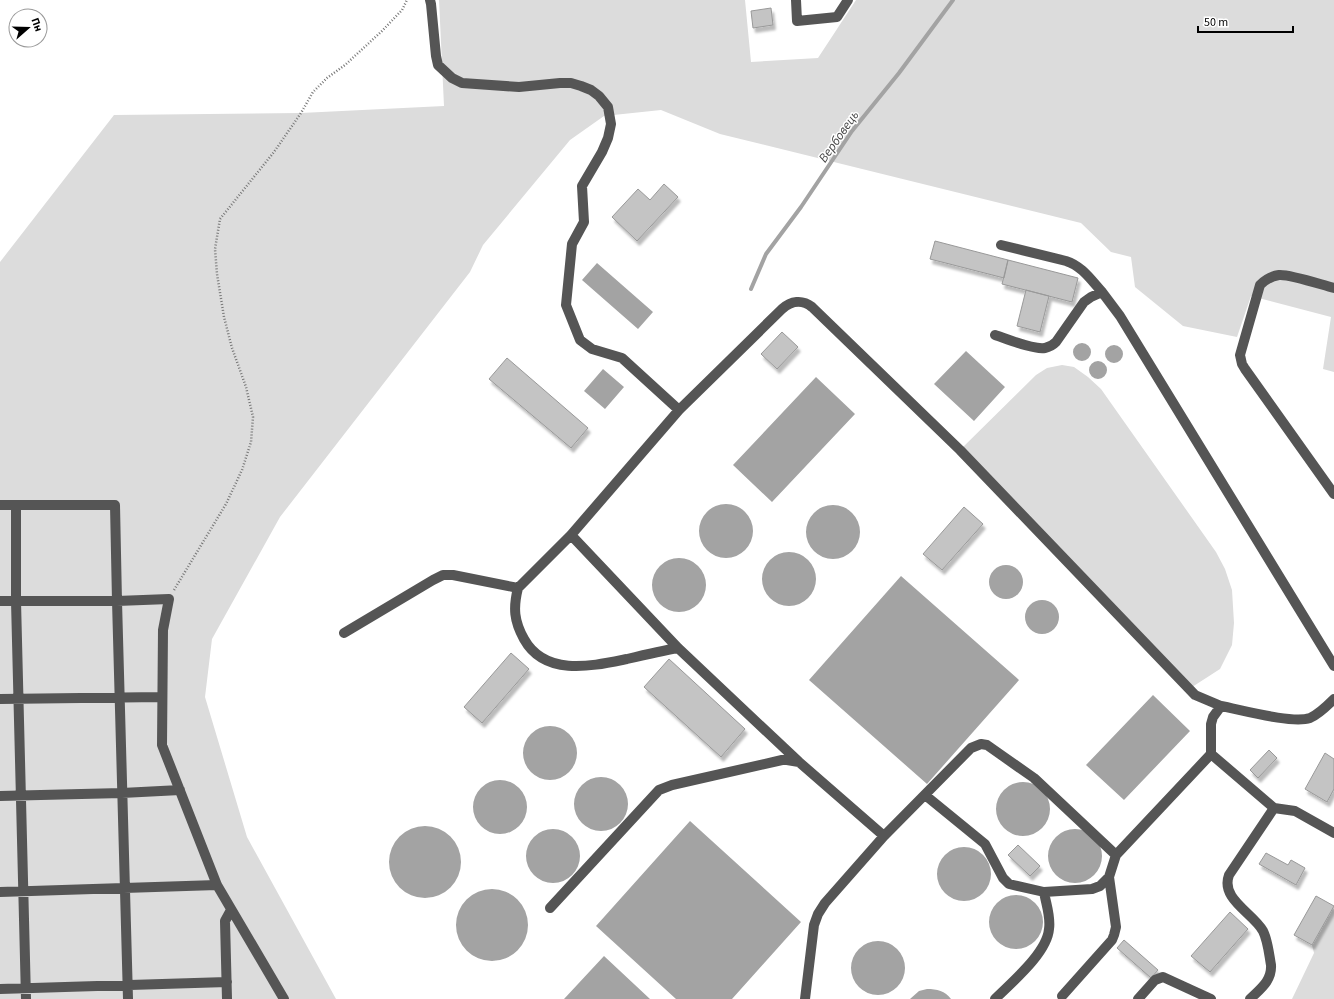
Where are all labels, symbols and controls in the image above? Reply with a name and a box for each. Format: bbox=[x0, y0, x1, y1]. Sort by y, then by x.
north arrow bbox=[8, 8, 48, 48]
scale bar bbox=[1198, 8, 1293, 34]
text: 50 m bbox=[1204, 14, 1228, 31]
text: Пн bbox=[28, 16, 46, 34]
water label: Вербовець bbox=[814, 107, 863, 166]

